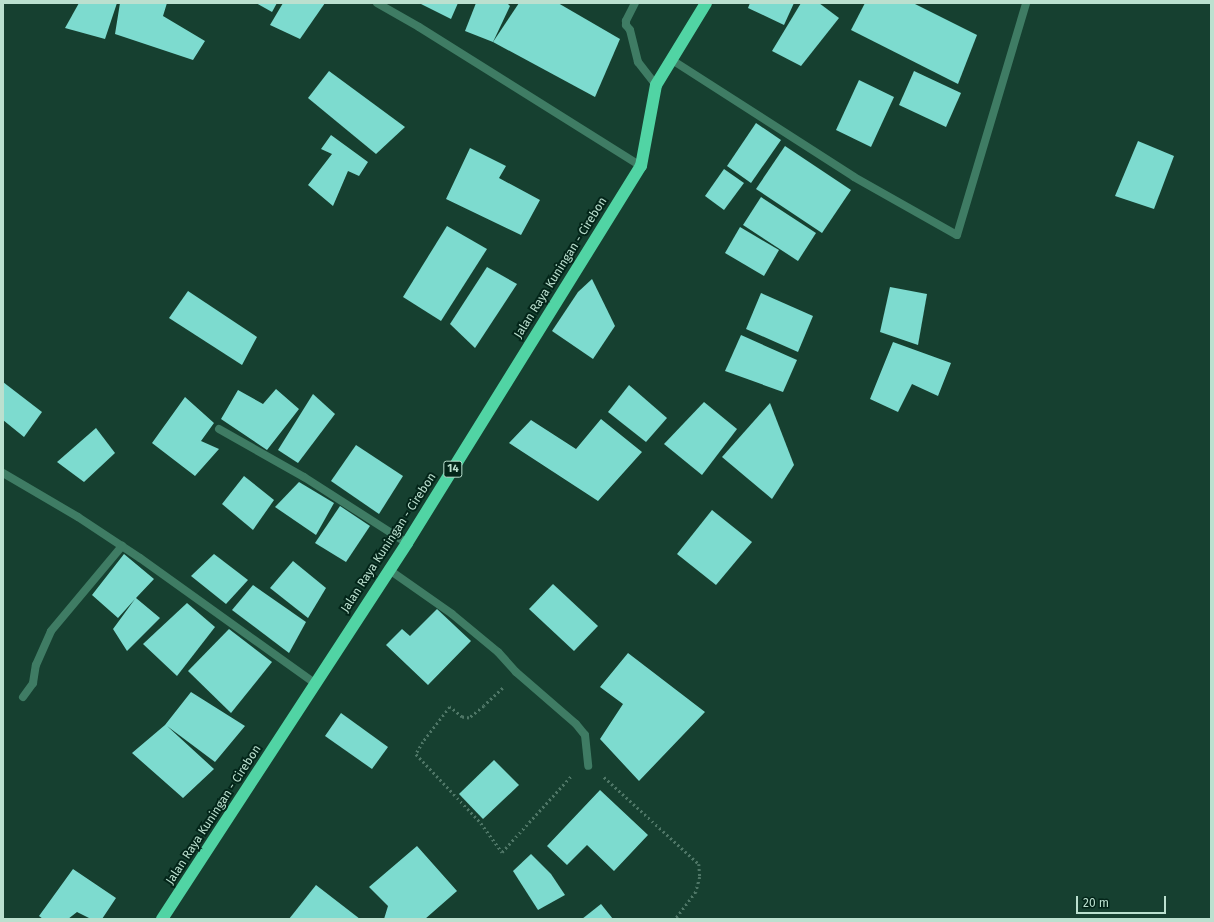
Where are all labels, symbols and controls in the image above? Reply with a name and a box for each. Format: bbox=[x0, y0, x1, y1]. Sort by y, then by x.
street label: Jalan Raya Kuningan - Cirebon bbox=[512, 195, 610, 341]
road number: 14 bbox=[443, 460, 463, 478]
street label: Jalan Raya Kuningan - Cirebon bbox=[338, 471, 440, 615]
street label: Jalan Raya Kuningan - Cirebon bbox=[163, 743, 265, 887]
scale bar bbox=[1078, 888, 1168, 914]
text: 20 m bbox=[1083, 896, 1109, 910]

